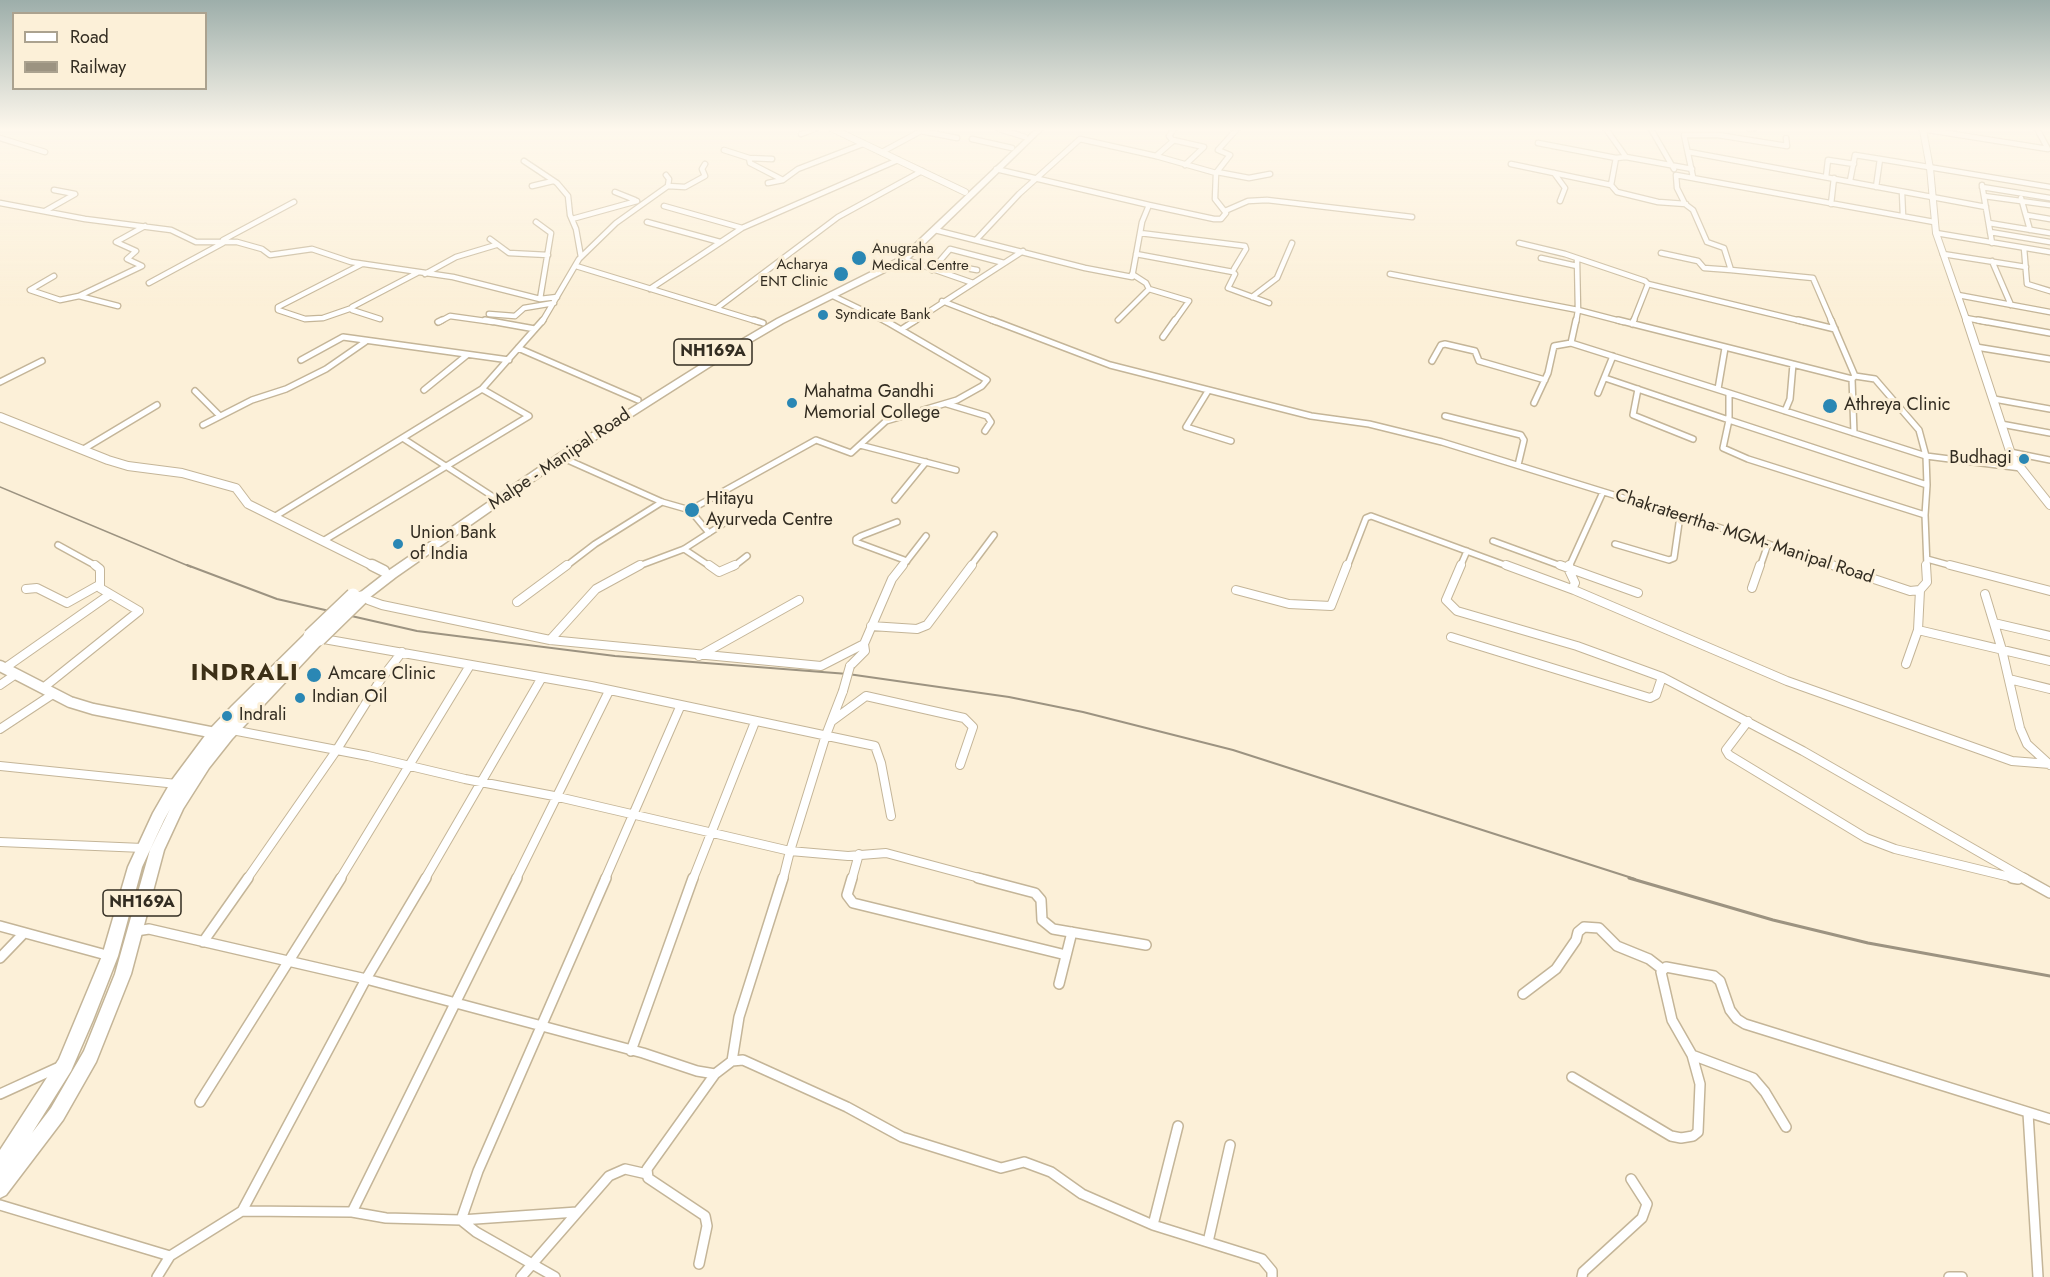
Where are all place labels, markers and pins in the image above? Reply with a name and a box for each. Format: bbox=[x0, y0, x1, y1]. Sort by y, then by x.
place label: Anugraha Medical Centre bbox=[872, 240, 969, 275]
marker: Anugraha Medical Centre bbox=[850, 249, 868, 267]
place label: Acharya ENT Clinic bbox=[760, 256, 828, 291]
marker: Acharya ENT Clinic bbox=[832, 265, 850, 283]
place label: Syndicate Bank bbox=[835, 306, 930, 324]
marker: Syndicate Bank bbox=[816, 308, 830, 322]
place label: Mahatma Gandhi Memorial College bbox=[804, 382, 940, 424]
place label: Athreya Clinic bbox=[1844, 395, 1950, 417]
marker: Mahatma Gandhi Memorial College bbox=[785, 396, 799, 410]
marker: Athreya Clinic bbox=[1821, 397, 1839, 415]
place label: Budhagi bbox=[1949, 448, 2012, 470]
marker: Budhagi bbox=[2017, 452, 2031, 466]
place label: Hitayu Ayurveda Centre bbox=[706, 489, 833, 532]
marker: Hitayu Ayurveda Centre bbox=[683, 501, 701, 519]
place label: Union Bank of India bbox=[410, 523, 496, 566]
marker: Union Bank of India bbox=[391, 537, 405, 551]
place label: Amcare Clinic bbox=[328, 664, 436, 686]
marker: Amcare Clinic bbox=[305, 666, 323, 684]
place label: Indian Oil bbox=[312, 687, 387, 709]
marker: Indian Oil bbox=[293, 691, 307, 705]
place label: Indrali bbox=[239, 705, 287, 727]
marker: Indrali bbox=[220, 709, 234, 723]

